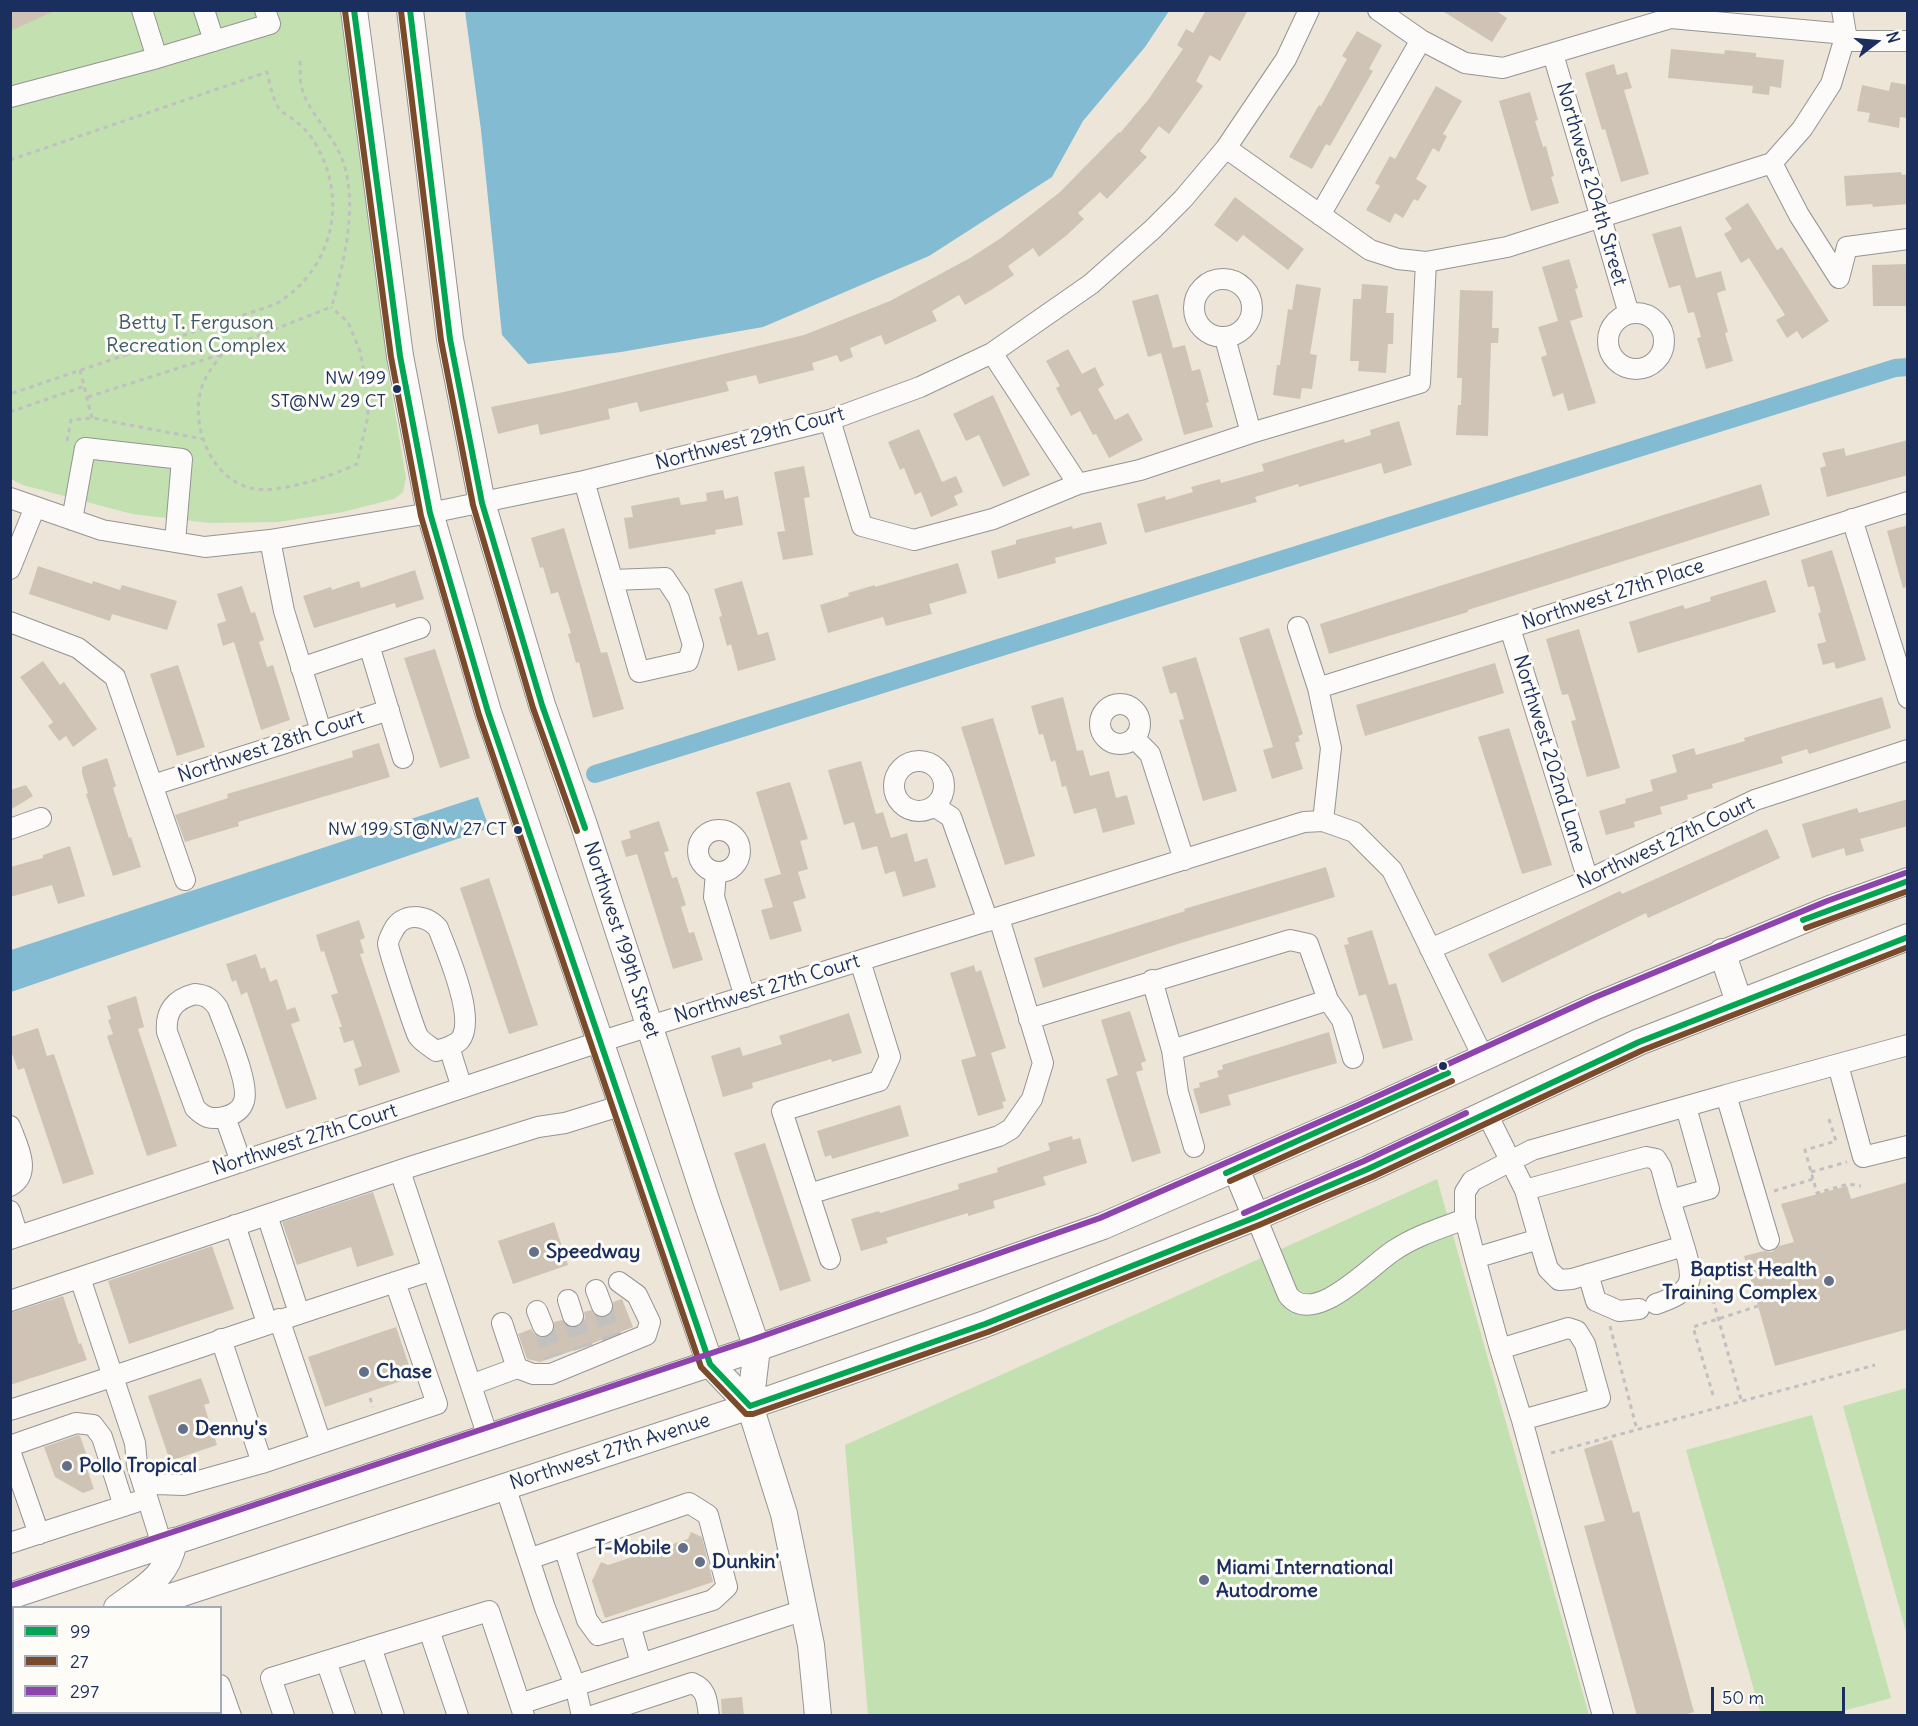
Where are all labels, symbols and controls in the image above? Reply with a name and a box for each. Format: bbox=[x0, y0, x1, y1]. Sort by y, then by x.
north arrow bbox=[1846, 12, 1906, 72]
text: N bbox=[1882, 29, 1904, 45]
street label: Northwest 204th Street bbox=[1550, 80, 1632, 288]
park label: Betty T. Ferguson Recreation Complex bbox=[106, 311, 286, 358]
place label: NW 199 ST@NW 29 CT bbox=[270, 368, 386, 410]
marker: NW 199 ST@NW 29 CT bbox=[391, 383, 403, 395]
street label: Northwest 29th Court bbox=[653, 402, 847, 476]
street label: Northwest 27th Place bbox=[1519, 554, 1707, 636]
street label: Northwest 202nd Lane bbox=[1507, 652, 1591, 856]
street label: Northwest 28th Court bbox=[175, 706, 367, 788]
street label: Northwest 27th Court bbox=[1574, 791, 1758, 895]
place label: NW 199 ST@NW 27 CT bbox=[328, 819, 507, 841]
marker: NW 199 ST@NW 27 CT bbox=[512, 824, 524, 836]
street label: Northwest 199th Street bbox=[578, 839, 664, 1041]
street label: Northwest 27th Court bbox=[671, 949, 863, 1029]
unlabelled marker bbox=[1437, 1060, 1449, 1072]
street label: Northwest 27th Court bbox=[210, 1099, 400, 1181]
place label: Speedway bbox=[546, 1240, 640, 1264]
marker: Speedway bbox=[527, 1245, 541, 1259]
place label: Baptist Health Training Complex bbox=[1662, 1258, 1817, 1305]
marker: Baptist Health Training Complex bbox=[1822, 1274, 1836, 1288]
place label: Chase bbox=[376, 1360, 432, 1384]
marker: Chase bbox=[357, 1365, 371, 1379]
street label: Northwest 27th Avenue bbox=[507, 1408, 713, 1496]
place label: Denny's bbox=[195, 1417, 267, 1441]
marker: Denny's bbox=[176, 1422, 190, 1436]
place label: Pollo Tropical bbox=[79, 1454, 197, 1478]
marker: Pollo Tropical bbox=[60, 1459, 74, 1473]
place label: T-Mobile bbox=[595, 1536, 671, 1560]
marker: T-Mobile bbox=[676, 1541, 690, 1555]
place label: Dunkin' bbox=[712, 1550, 779, 1574]
marker: Dunkin' bbox=[693, 1555, 707, 1569]
place label: Miami International Autodrome bbox=[1216, 1556, 1393, 1603]
marker: Miami International Autodrome bbox=[1197, 1573, 1211, 1587]
legend bbox=[12, 1606, 222, 1714]
text: 99 bbox=[70, 1620, 91, 1643]
text: 27 bbox=[70, 1650, 89, 1673]
scale bar bbox=[1714, 1675, 1848, 1713]
text: 297 bbox=[70, 1680, 99, 1703]
text: 50 m bbox=[1722, 1686, 1764, 1709]

